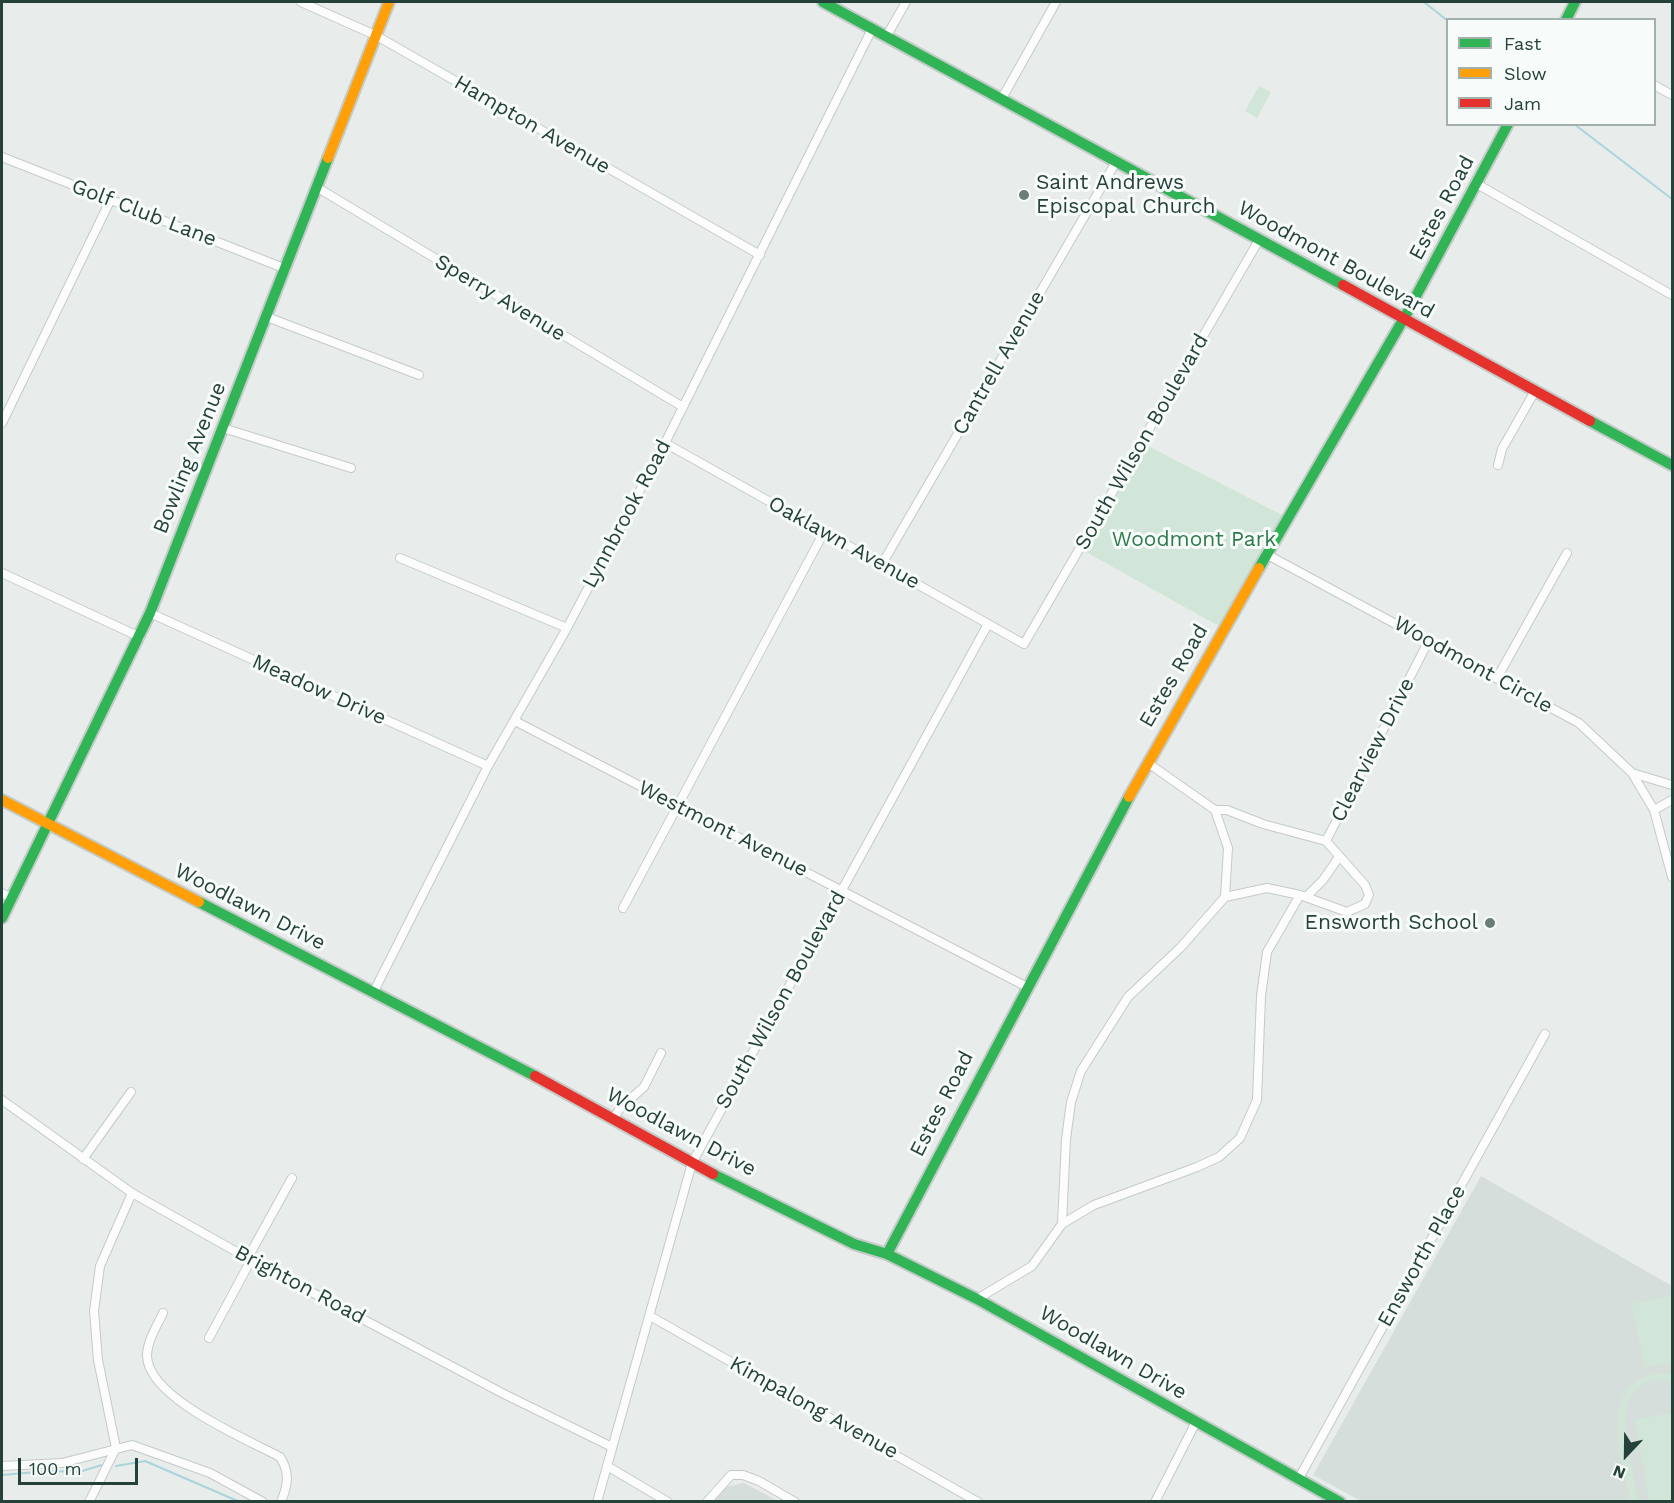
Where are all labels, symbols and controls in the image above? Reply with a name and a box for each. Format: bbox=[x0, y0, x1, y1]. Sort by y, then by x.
legend bbox=[1446, 18, 1656, 126]
text: Fast bbox=[1504, 33, 1541, 54]
text: Slow bbox=[1504, 63, 1547, 84]
street label: Hampton Avenue bbox=[449, 70, 615, 180]
text: Jam bbox=[1504, 93, 1541, 114]
street label: Estes Road bbox=[1404, 151, 1480, 265]
place label: Saint Andrews Episcopal Church bbox=[1036, 170, 1216, 220]
street label: Golf Club Lane bbox=[68, 174, 220, 252]
marker: Saint Andrews Episcopal Church bbox=[1017, 188, 1031, 202]
street label: Woodmont Boulevard bbox=[1233, 195, 1439, 325]
street label: Sperry Avenue bbox=[430, 249, 570, 347]
street label: Cantrell Avenue bbox=[947, 286, 1051, 440]
street label: South Wilson Boulevard bbox=[1070, 329, 1214, 555]
street label: Bowling Avenue bbox=[148, 379, 232, 537]
street label: Lynnbrook Road bbox=[577, 435, 677, 593]
street label: Oaklawn Avenue bbox=[764, 491, 924, 595]
park label: Woodmont Park bbox=[1112, 527, 1276, 553]
street label: Woodmont Circle bbox=[1389, 611, 1557, 719]
street label: Estes Road bbox=[1134, 620, 1214, 732]
street label: Meadow Drive bbox=[248, 649, 390, 731]
street label: Clearview Drive bbox=[1326, 674, 1420, 826]
street label: Westmont Avenue bbox=[634, 775, 812, 883]
street label: Woodlawn Drive bbox=[170, 858, 330, 956]
street label: South Wilson Boulevard bbox=[710, 887, 852, 1113]
place label: Ensworth School bbox=[1305, 910, 1478, 936]
marker: Ensworth School bbox=[1483, 916, 1497, 930]
street label: Estes Road bbox=[905, 1047, 979, 1161]
street label: Woodlawn Drive bbox=[602, 1082, 760, 1182]
street label: Ensworth Place bbox=[1373, 1181, 1471, 1331]
street label: Brighton Road bbox=[230, 1240, 370, 1330]
street label: Woodlawn Drive bbox=[1035, 1301, 1191, 1405]
street label: Kimpalong Avenue bbox=[725, 1351, 903, 1465]
north arrow bbox=[1596, 1425, 1656, 1485]
scale bar bbox=[21, 1446, 141, 1484]
text: 100 m bbox=[29, 1458, 82, 1479]
text: N bbox=[1610, 1461, 1628, 1483]

